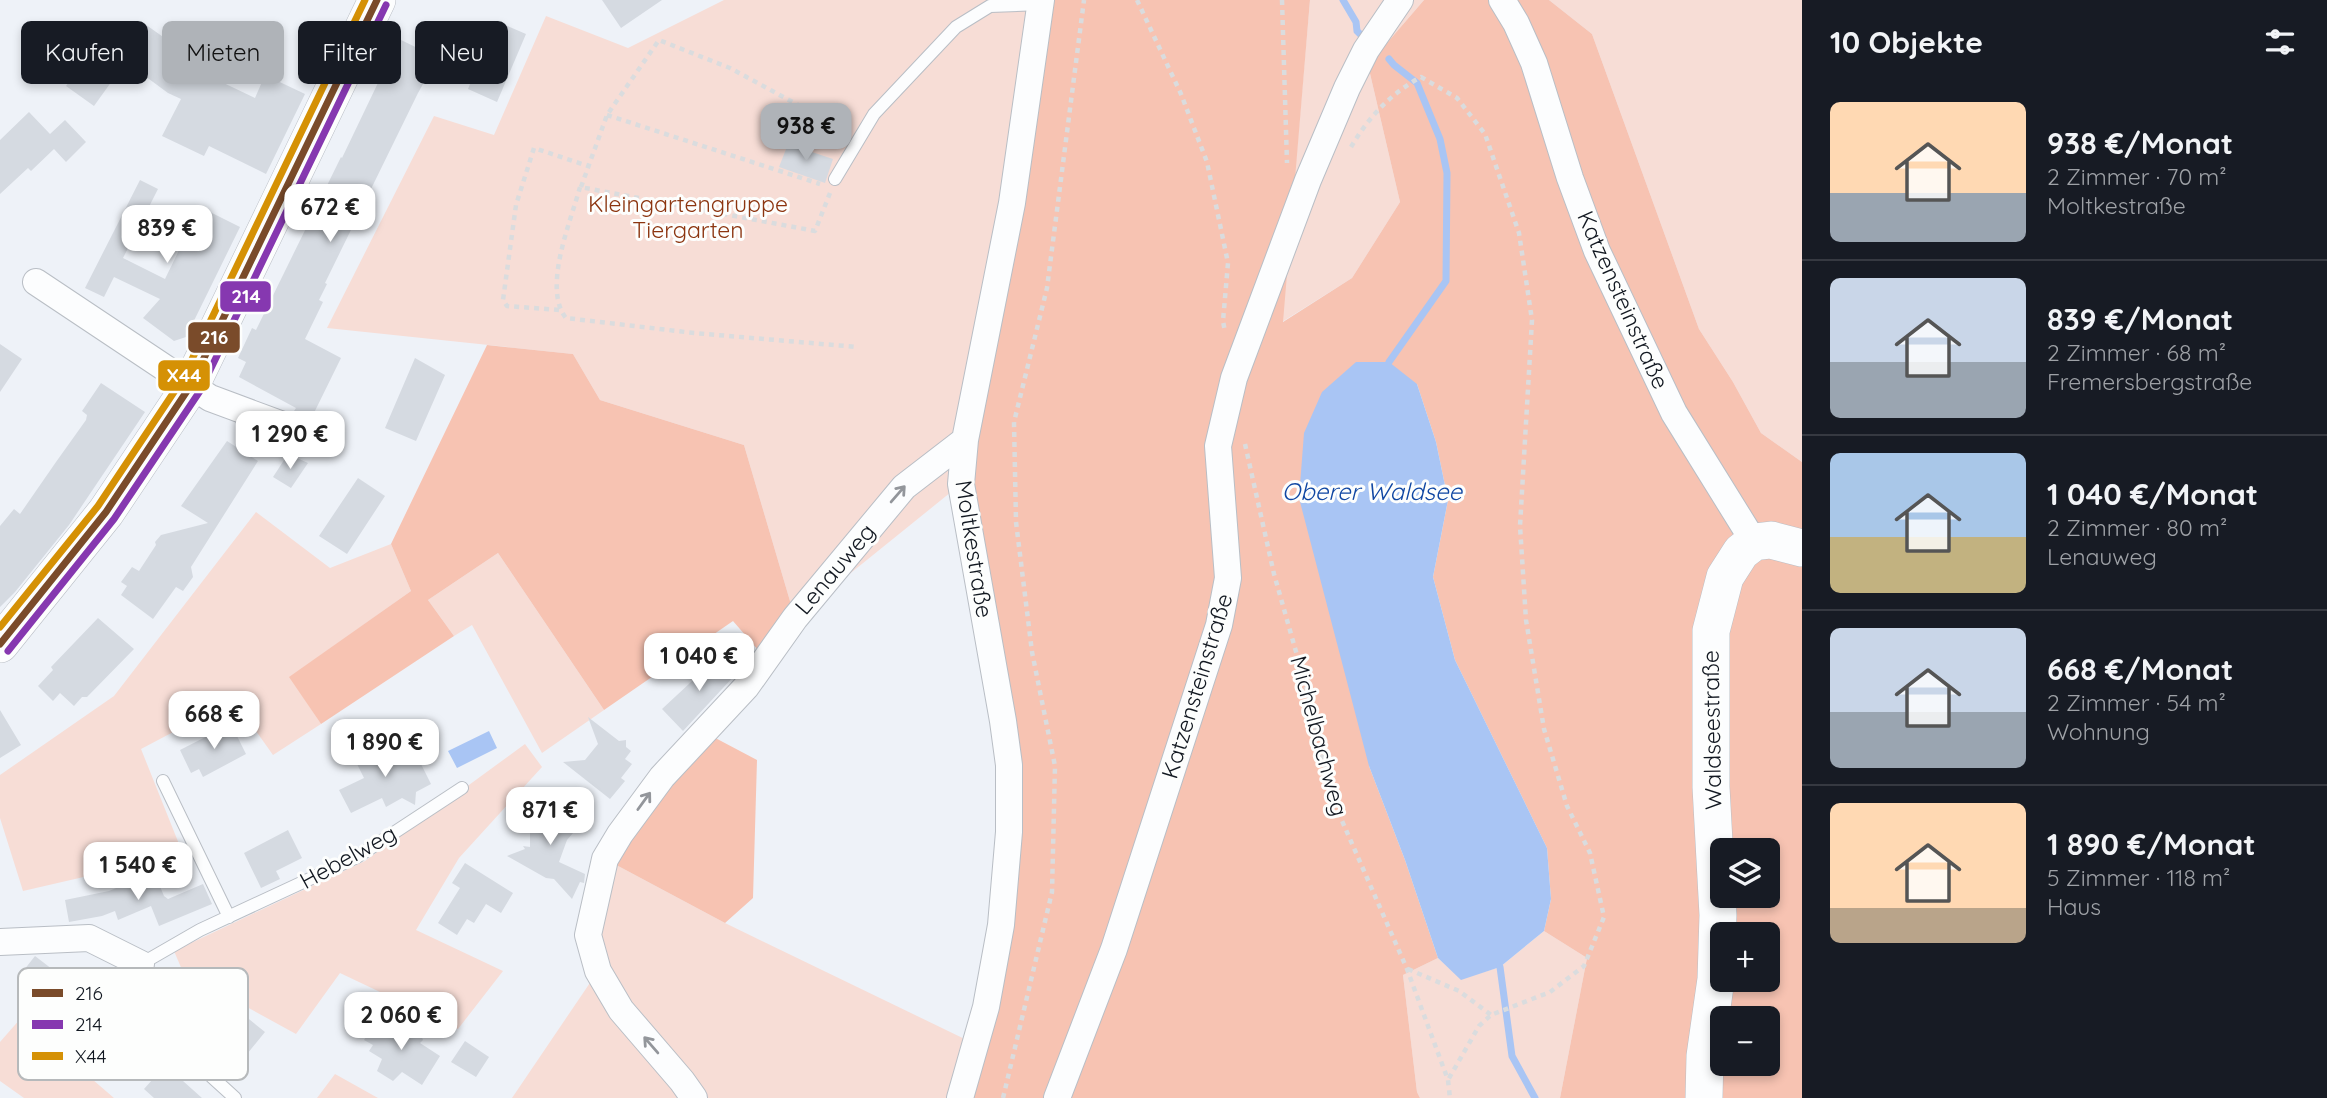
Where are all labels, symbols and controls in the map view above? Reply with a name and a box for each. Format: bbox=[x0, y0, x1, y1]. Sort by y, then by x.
chip: Kaufen bbox=[21, 21, 148, 84]
chip: Mieten bbox=[162, 21, 284, 84]
chip: Filter bbox=[298, 21, 401, 84]
chip: Neu bbox=[415, 21, 508, 84]
text: 10 Objekte bbox=[1830, 23, 1983, 61]
icon: filters bbox=[2261, 23, 2299, 61]
pin: 938 € bbox=[757, 104, 855, 163]
text: 938 € bbox=[777, 111, 835, 140]
text: 938 €/Monat bbox=[2047, 124, 2233, 162]
icon: home bbox=[1886, 130, 1970, 214]
text: 2 Zimmer · 70 m² bbox=[2047, 162, 2227, 191]
pin: 672 € bbox=[281, 184, 379, 244]
park label: Kleingartengruppe Tiergarten bbox=[588, 189, 788, 244]
text: Moltkestraße bbox=[2047, 191, 2186, 220]
text: 672 € bbox=[300, 192, 360, 221]
pin: 839 € bbox=[118, 205, 216, 265]
street label: Katzensteinstraße bbox=[1571, 206, 1676, 393]
text: 839 € bbox=[138, 213, 196, 242]
line badge: 214 bbox=[219, 280, 272, 313]
text: 214 bbox=[231, 284, 261, 308]
text: 839 €/Monat bbox=[2047, 300, 2233, 338]
icon: home bbox=[1886, 306, 1970, 390]
line badge: 216 bbox=[187, 321, 241, 354]
text: 216 bbox=[200, 325, 228, 349]
text: 2 Zimmer · 68 m² bbox=[2047, 338, 2226, 367]
line badge: X44 bbox=[157, 359, 211, 392]
text: X44 bbox=[167, 363, 201, 387]
text: Fremersbergstraße bbox=[2047, 367, 2252, 396]
pin: 1 290 € bbox=[225, 412, 355, 471]
text: 1 290 € bbox=[252, 419, 328, 448]
text: 1 040 €/Monat bbox=[2047, 475, 2258, 513]
water label: Oberer Waldsee bbox=[1282, 476, 1464, 506]
street label: Moltkestraße bbox=[949, 478, 1000, 620]
icon: home bbox=[1886, 481, 1970, 565]
one-way arrow bbox=[890, 485, 906, 503]
text: 2 Zimmer · 80 m² bbox=[2047, 513, 2227, 542]
street label: Lenauweg bbox=[788, 517, 881, 620]
text: Lenauweg bbox=[2047, 542, 2157, 571]
street label: Katzensteinstraße bbox=[1155, 590, 1238, 782]
pin: 1 040 € bbox=[634, 634, 764, 693]
text: 1 040 € bbox=[660, 641, 738, 670]
street label: Waldseestraße bbox=[1696, 650, 1727, 810]
text: 668 €/Monat bbox=[2047, 650, 2233, 688]
street label: Michelbachweg bbox=[1284, 653, 1355, 819]
icon: home bbox=[1886, 656, 1970, 740]
text: 2 Zimmer · 54 m² bbox=[2047, 688, 2226, 717]
pin: 668 € bbox=[165, 692, 263, 751]
text: 668 € bbox=[185, 699, 243, 728]
text: Wohnung bbox=[2047, 717, 2150, 746]
pin: 1 890 € bbox=[320, 720, 450, 779]
text: 1 890 € bbox=[347, 727, 423, 756]
pin: 871 € bbox=[501, 788, 599, 847]
one-way arrow bbox=[637, 792, 651, 811]
text: 871 € bbox=[522, 795, 578, 824]
street label: Hebelweg bbox=[294, 818, 401, 895]
text: 1 890 €/Monat bbox=[2047, 825, 2256, 863]
icon: home bbox=[1886, 831, 1970, 915]
map controls bbox=[1710, 838, 1780, 1076]
button: layers bbox=[1710, 838, 1780, 908]
pin: 1 540 € bbox=[73, 842, 203, 902]
text: 1 540 € bbox=[99, 850, 177, 879]
text: 5 Zimmer · 118 m² bbox=[2047, 863, 2230, 892]
text: Haus bbox=[2047, 892, 2101, 921]
button: + bbox=[1710, 922, 1780, 992]
legend bbox=[18, 968, 248, 1080]
text: 216 bbox=[75, 981, 103, 1005]
pin: 2 060 € bbox=[336, 992, 466, 1052]
text: 2 060 € bbox=[360, 1000, 442, 1029]
button: − bbox=[1710, 1006, 1780, 1076]
text: 214 bbox=[75, 1012, 102, 1036]
one-way arrow bbox=[643, 1036, 659, 1054]
text: X44 bbox=[75, 1044, 107, 1068]

